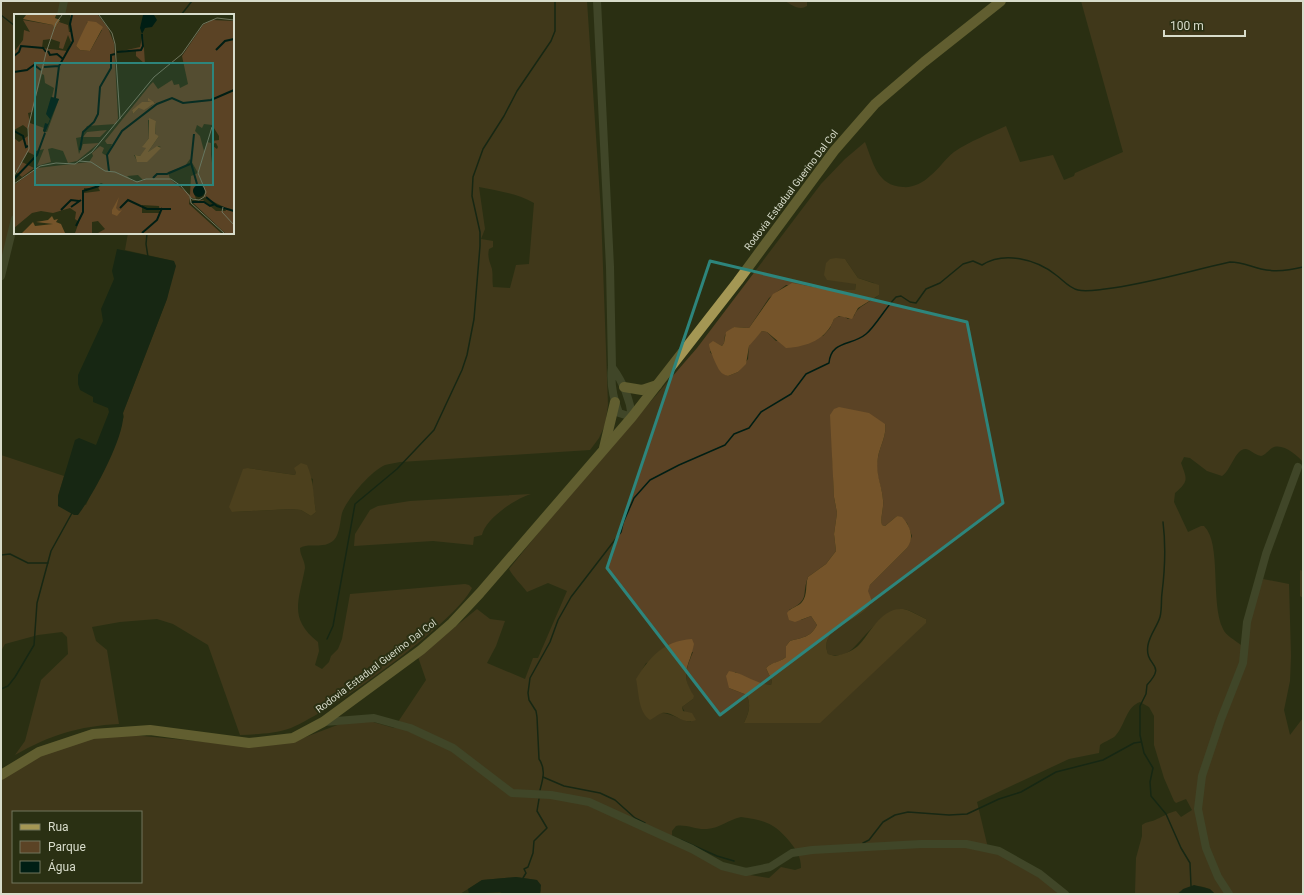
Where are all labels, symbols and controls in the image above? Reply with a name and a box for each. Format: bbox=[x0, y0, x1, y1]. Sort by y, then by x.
scale bar bbox=[1164, 12, 1245, 38]
inset map bbox=[14, 14, 234, 234]
text: 100 m bbox=[1170, 19, 1204, 33]
street label: Rodovia Estadual Guerino Dal Col bbox=[742, 128, 840, 252]
street label: Rodovia Estadual Guerino Dal Col bbox=[314, 617, 438, 715]
legend bbox=[12, 811, 142, 883]
text: Rua bbox=[48, 820, 69, 834]
text: Parque bbox=[48, 840, 86, 854]
text: Água bbox=[48, 859, 76, 874]

